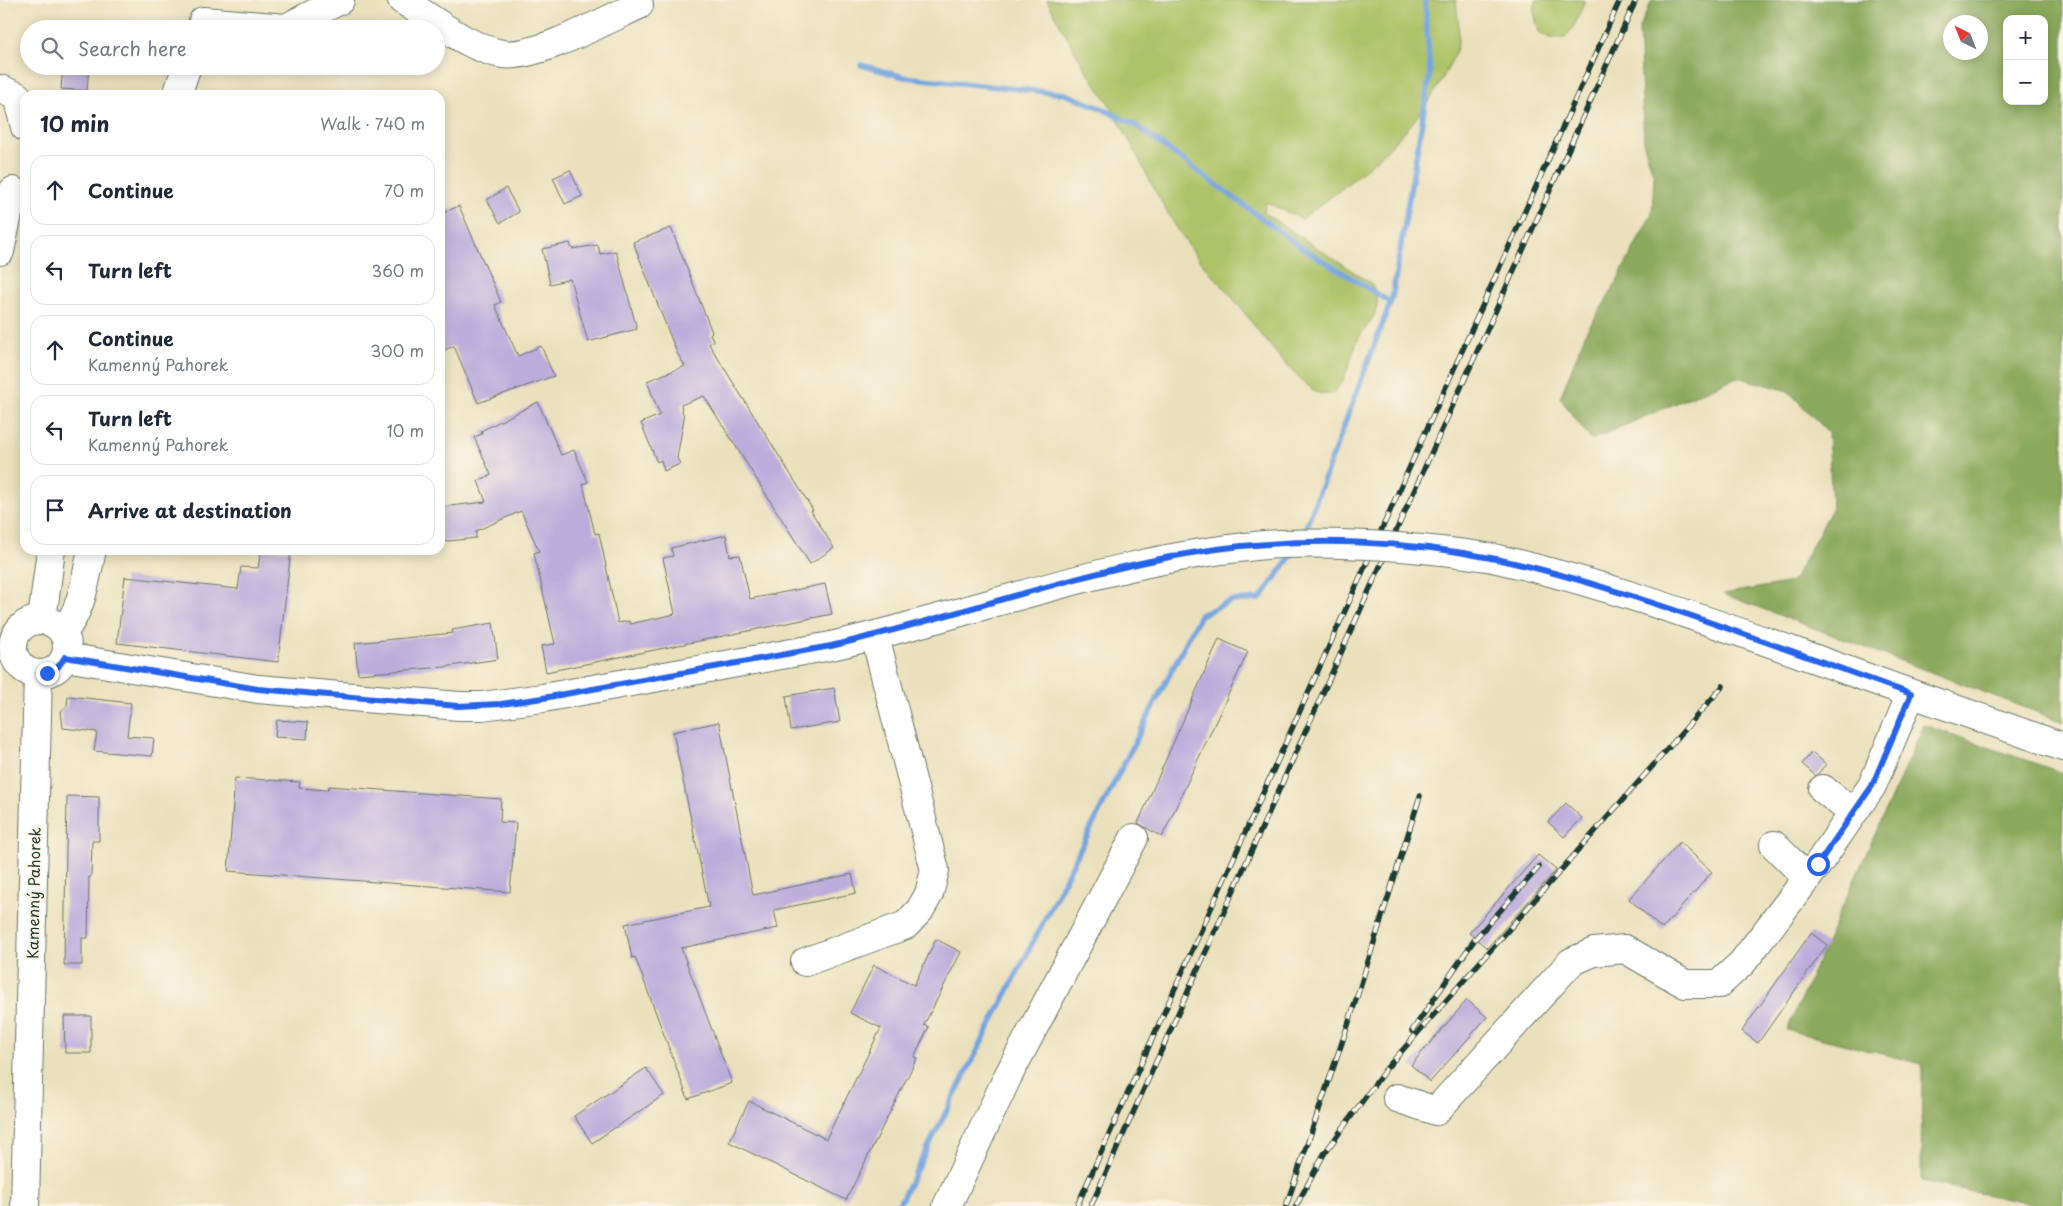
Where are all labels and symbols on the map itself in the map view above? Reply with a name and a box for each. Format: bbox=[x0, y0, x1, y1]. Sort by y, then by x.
north arrow bbox=[1943, 15, 1988, 60]
route end bbox=[36, 662, 59, 685]
street label: Kamenný Pahorek bbox=[20, 827, 46, 959]
route start bbox=[1807, 853, 1830, 876]

